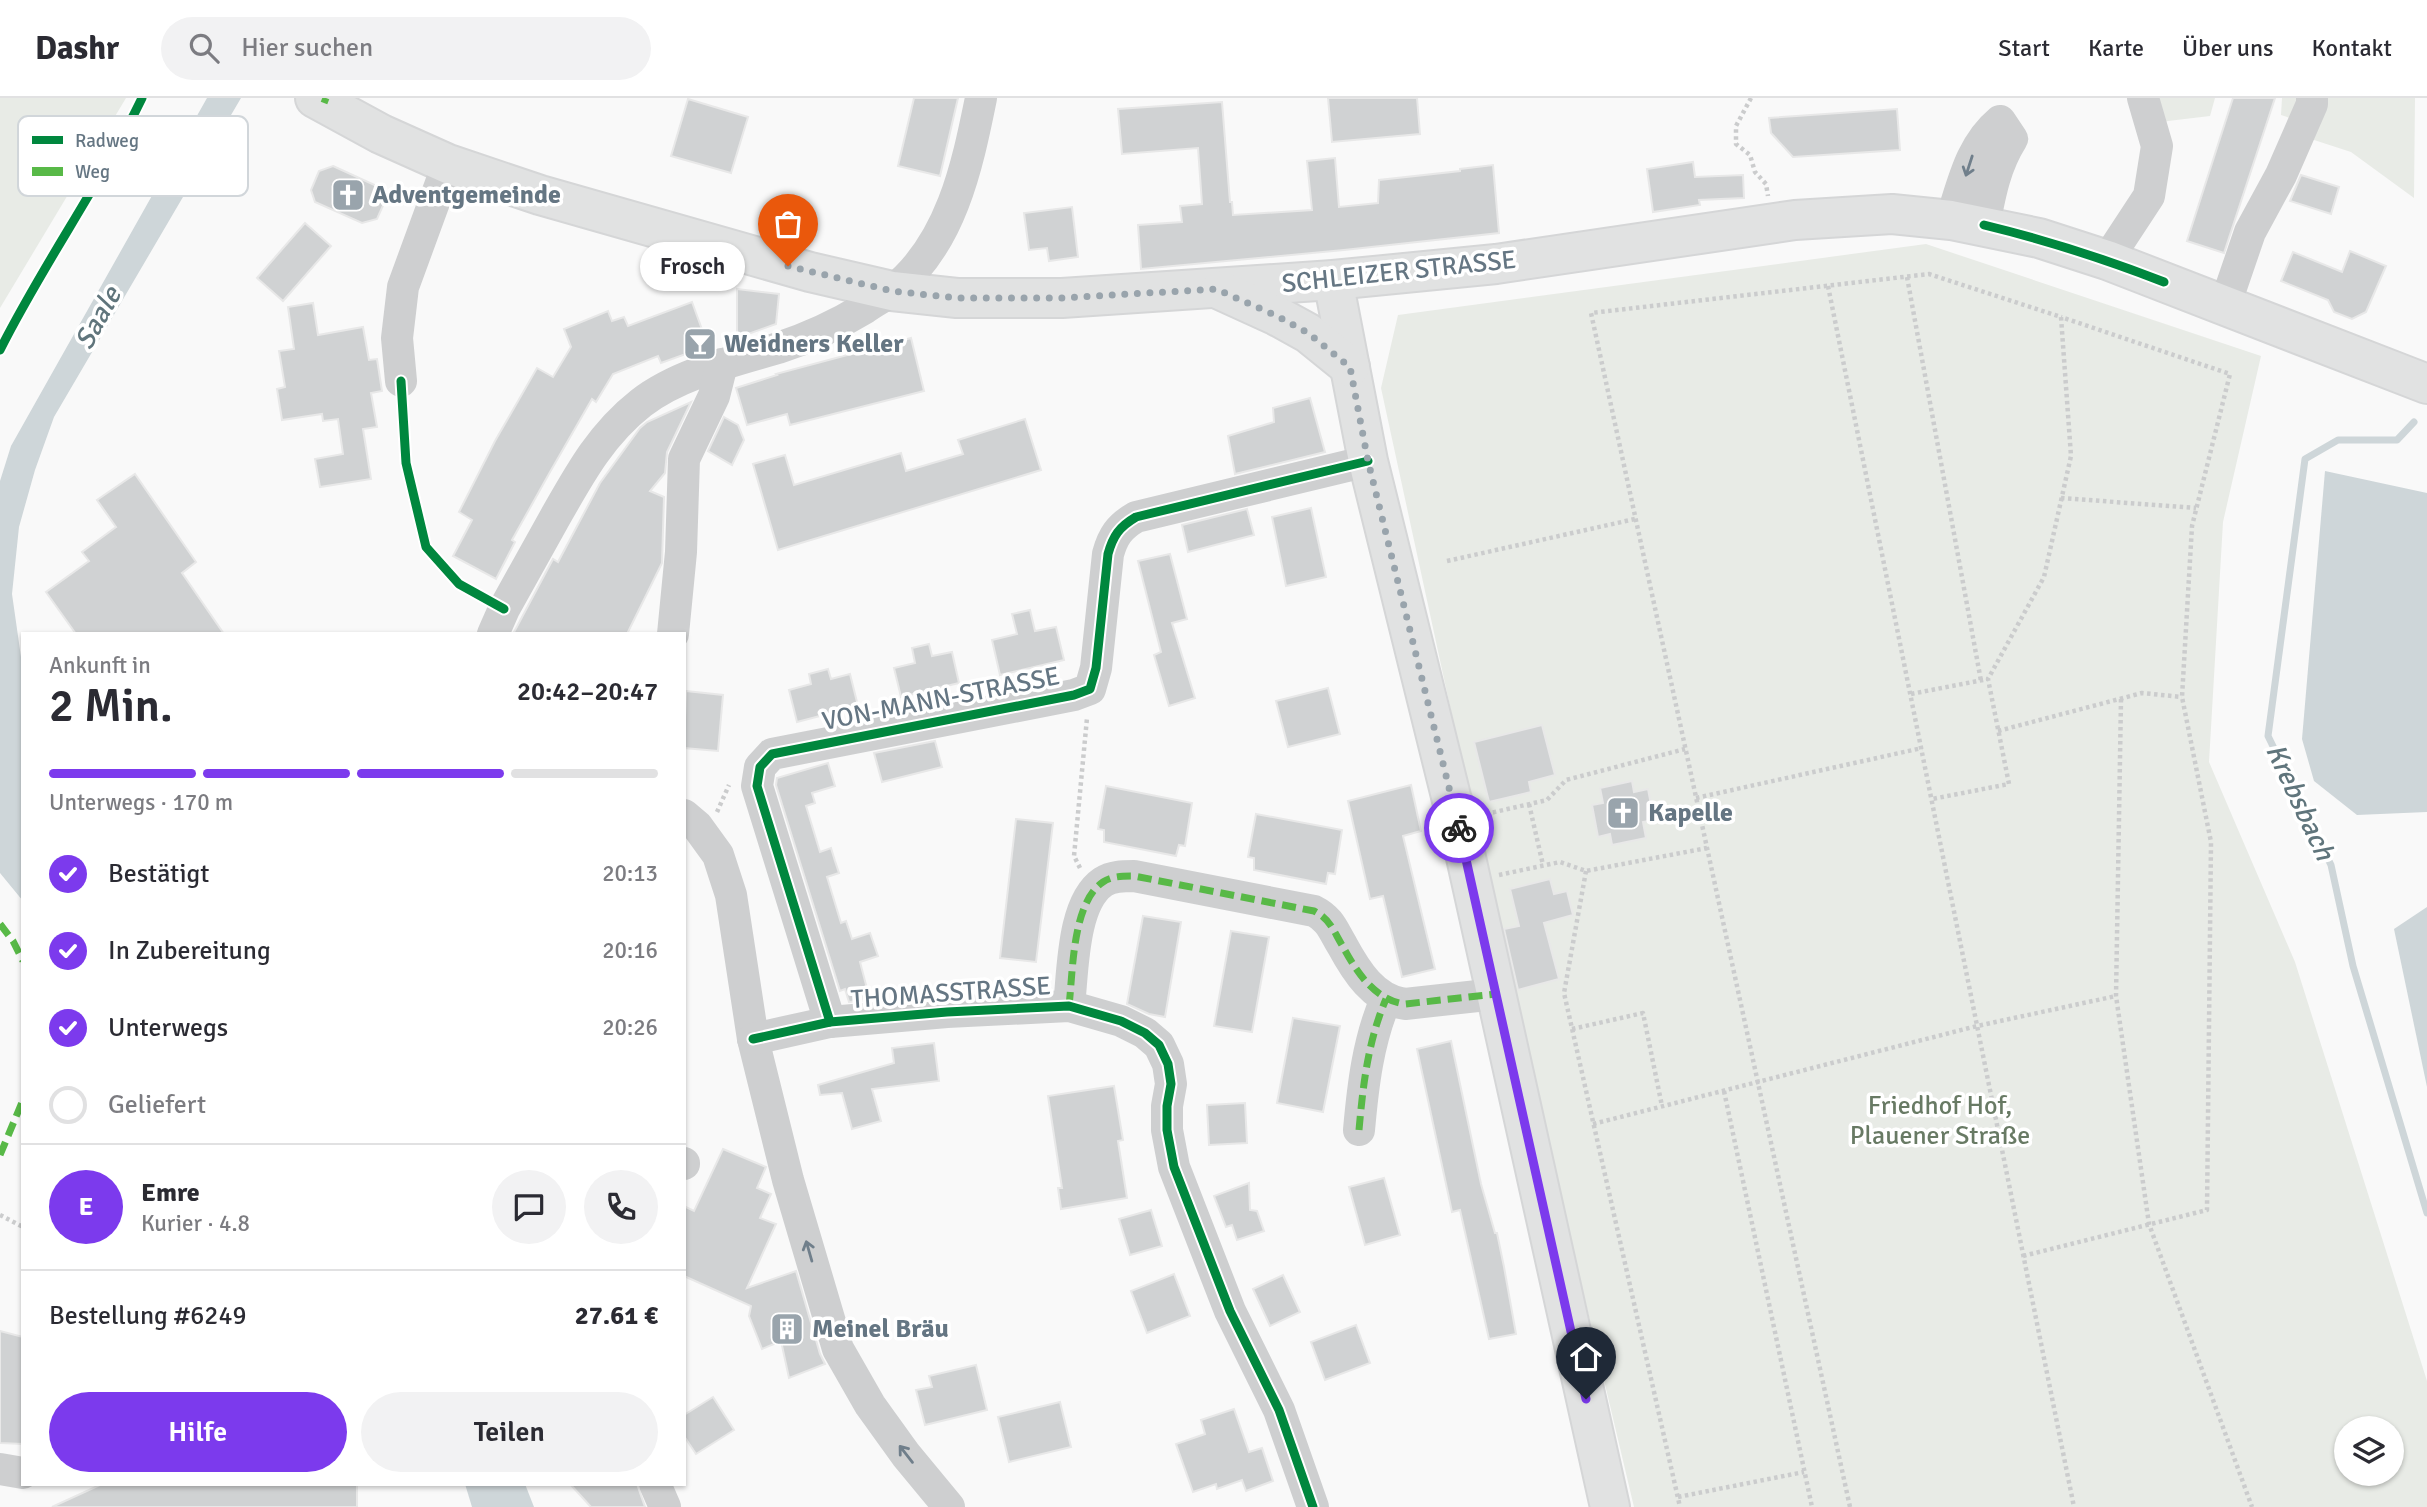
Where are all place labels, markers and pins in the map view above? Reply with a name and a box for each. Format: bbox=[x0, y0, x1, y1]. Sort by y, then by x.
church icon: Adventgemeinde bbox=[329, 176, 367, 214]
place label: Adventgemeinde bbox=[372, 179, 561, 211]
pin bbox=[758, 194, 818, 266]
callout: Frosch bbox=[641, 242, 746, 290]
bar icon: Weidners Keller bbox=[681, 325, 719, 363]
place label: Weidners Keller bbox=[724, 328, 904, 360]
church icon: Kapelle bbox=[1604, 794, 1642, 832]
place label: Kapelle bbox=[1648, 797, 1733, 829]
building icon: Meinel Bräu bbox=[768, 1310, 806, 1348]
place label: Meinel Bräu bbox=[812, 1313, 949, 1345]
pin bbox=[1556, 1327, 1616, 1399]

